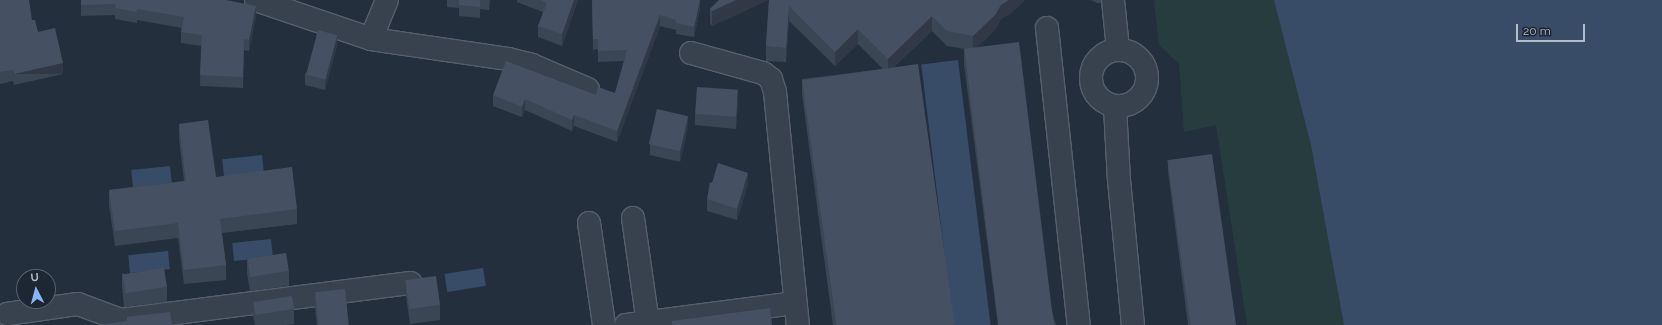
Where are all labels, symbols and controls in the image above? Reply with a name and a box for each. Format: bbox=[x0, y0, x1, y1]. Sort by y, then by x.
scale bar bbox=[1518, 16, 1587, 42]
text: 20 m bbox=[1523, 24, 1551, 38]
north arrow bbox=[16, 269, 56, 309]
text: U bbox=[30, 271, 40, 284]

